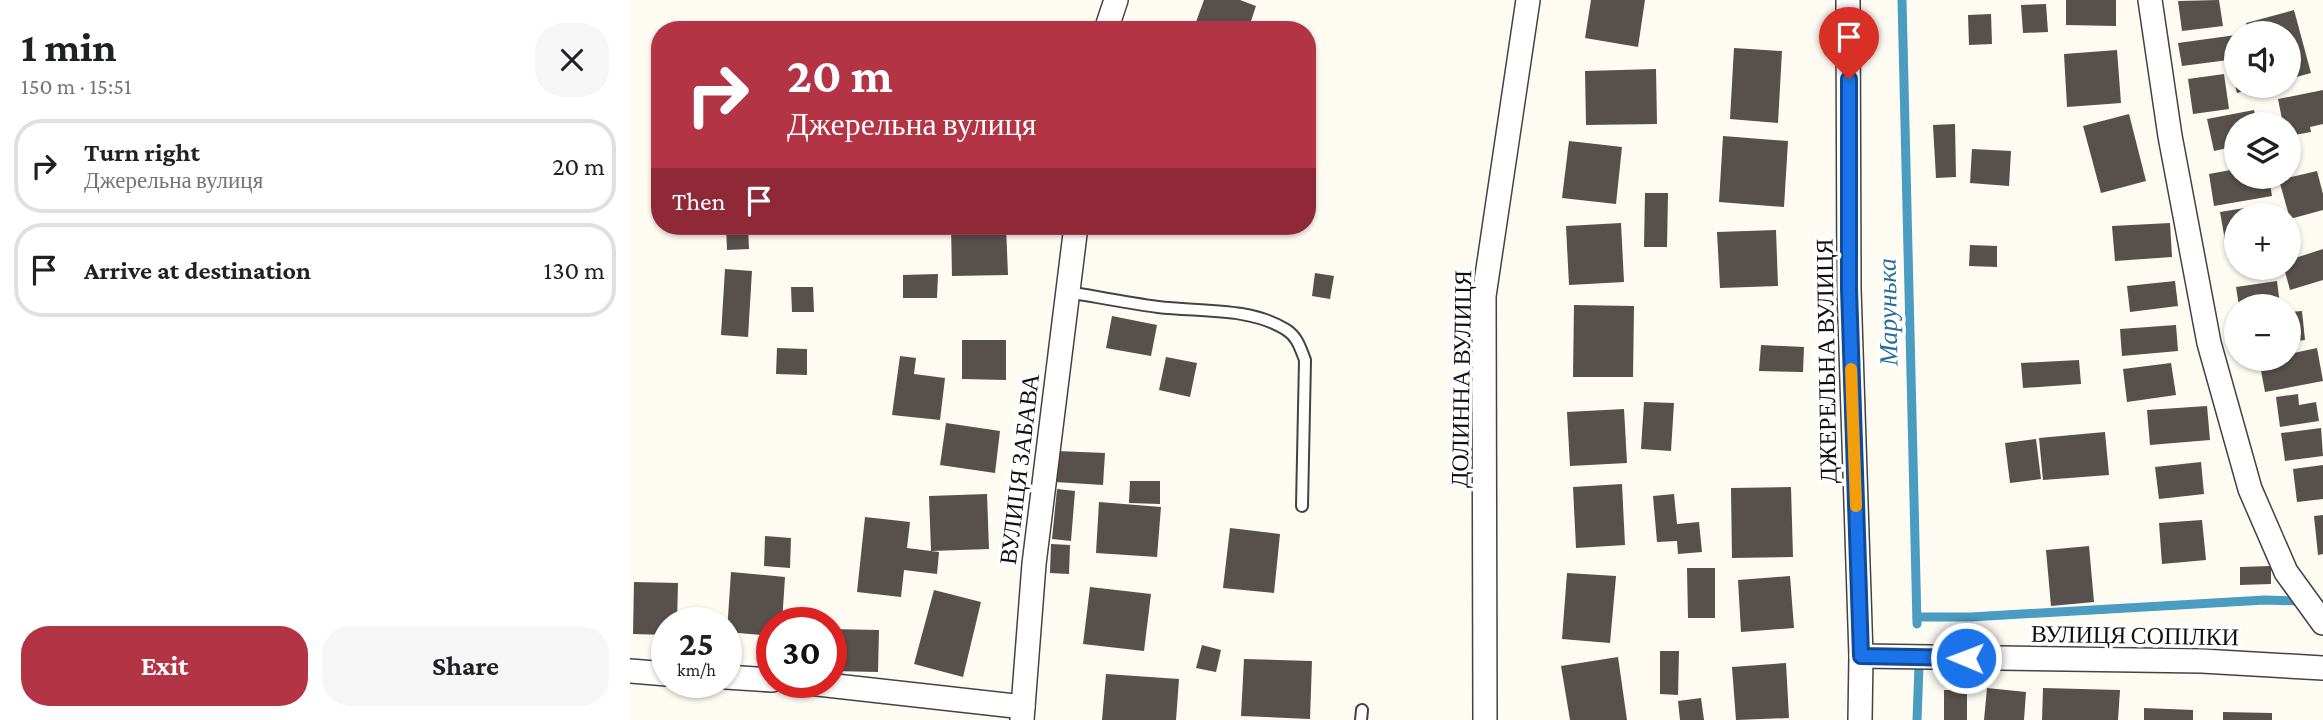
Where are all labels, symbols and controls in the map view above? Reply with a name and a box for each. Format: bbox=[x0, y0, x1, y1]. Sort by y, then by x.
pin bbox=[1819, 7, 1879, 79]
icon: arrive bbox=[1830, 18, 1868, 56]
map controls bbox=[2224, 21, 2301, 371]
button: sound bbox=[2224, 21, 2301, 98]
text: 1 min bbox=[21, 23, 117, 70]
button: close bbox=[535, 23, 609, 97]
text: 20 m bbox=[787, 48, 893, 103]
icon: right bbox=[672, 49, 763, 140]
text: 150 m · 15:51 bbox=[21, 73, 132, 99]
text: Джерельна вулиця bbox=[787, 106, 1036, 142]
button: layers bbox=[2224, 112, 2301, 189]
text: Turn right bbox=[84, 138, 200, 167]
icon: right bbox=[25, 147, 63, 185]
text: 20 m bbox=[552, 152, 605, 181]
text: Джерельна вулиця bbox=[84, 167, 263, 193]
icon: arrive bbox=[740, 182, 778, 220]
text: Then bbox=[672, 187, 726, 216]
button: + bbox=[2224, 203, 2301, 280]
street label: ДЖЕРЕЛЬНА ВУЛИЦЯ bbox=[1810, 238, 1842, 484]
icon: arrive bbox=[25, 251, 63, 289]
text: Arrive at destination bbox=[84, 256, 311, 285]
text: 130 m bbox=[544, 256, 605, 285]
water label: Марунька bbox=[1873, 258, 1903, 367]
street label: ДОЛИННА ВУЛИЦЯ bbox=[1446, 270, 1476, 488]
button: − bbox=[2224, 294, 2301, 371]
street label: ВУЛИЦЯ ЗАБАВА bbox=[994, 372, 1044, 566]
speed limit sign: 30 bbox=[756, 607, 847, 698]
street label: ВУЛИЦЯ СОПІЛКИ bbox=[2031, 620, 2239, 650]
position arrow bbox=[1929, 621, 2003, 695]
text: 25 bbox=[679, 624, 714, 663]
button: Exit bbox=[21, 626, 308, 706]
button: Share bbox=[322, 626, 609, 706]
text: km/h bbox=[677, 660, 716, 680]

